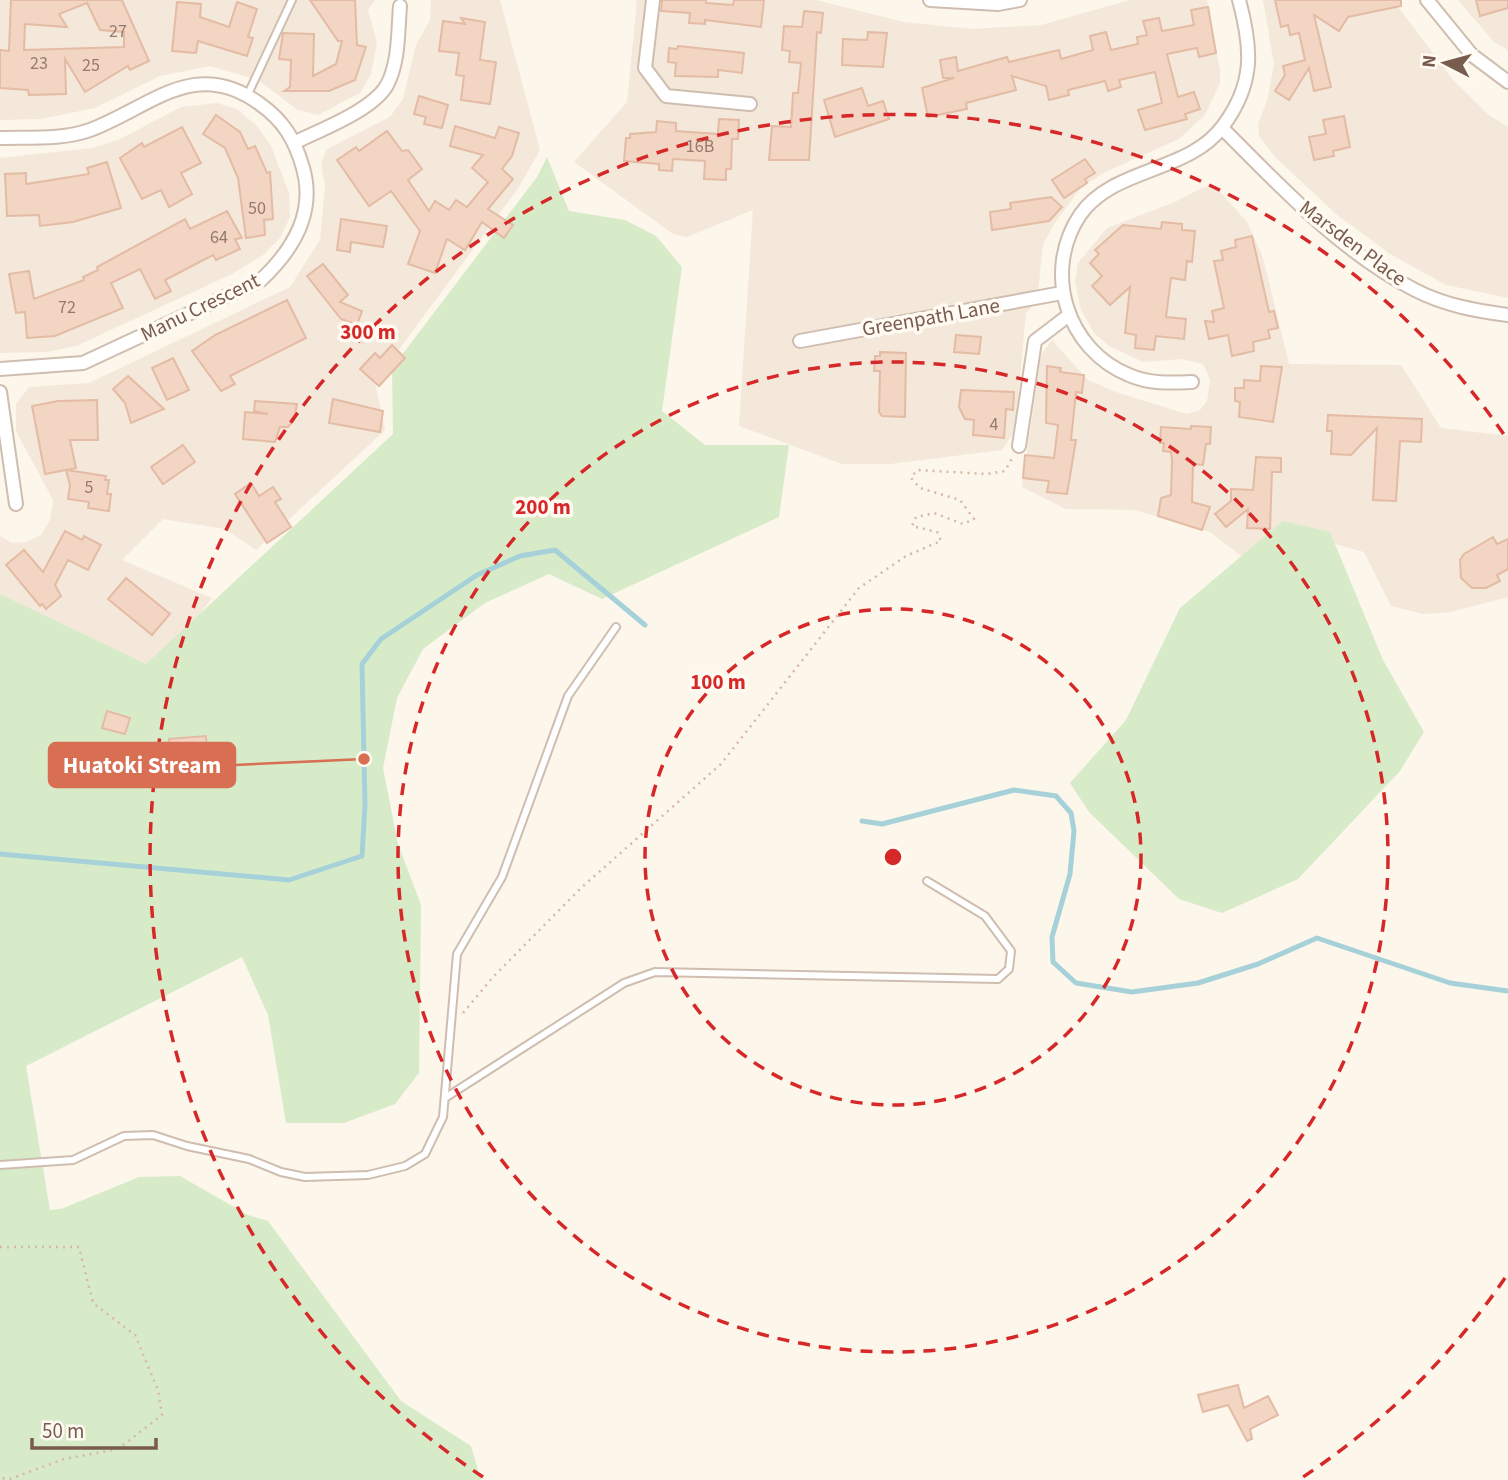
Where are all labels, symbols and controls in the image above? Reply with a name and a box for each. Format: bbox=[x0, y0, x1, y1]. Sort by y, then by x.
house number: 27 bbox=[109, 19, 127, 44]
north arrow bbox=[1410, 28, 1480, 98]
house number: 23 bbox=[30, 51, 48, 76]
house number: 25 bbox=[82, 53, 100, 78]
text: N bbox=[1415, 54, 1444, 69]
house number: 16B bbox=[686, 134, 714, 159]
street label: Marsden Place bbox=[1293, 193, 1413, 293]
house number: 50 bbox=[248, 196, 266, 221]
house number: 64 bbox=[210, 225, 228, 250]
street label: Manu Crescent bbox=[135, 265, 265, 349]
street label: Greenpath Lane bbox=[860, 290, 1002, 344]
house number: 72 bbox=[58, 295, 76, 320]
text: 300 m bbox=[340, 317, 396, 347]
house number: 4 bbox=[990, 412, 999, 437]
house number: 5 bbox=[85, 475, 94, 500]
text: 200 m bbox=[515, 492, 571, 522]
text: 100 m bbox=[690, 667, 746, 697]
callout: Huatoki Stream bbox=[49, 743, 235, 787]
text: Huatoki Stream bbox=[63, 749, 221, 782]
centre of rings bbox=[881, 845, 905, 869]
scale bar bbox=[32, 1406, 156, 1450]
text: 50 m bbox=[42, 1416, 84, 1446]

